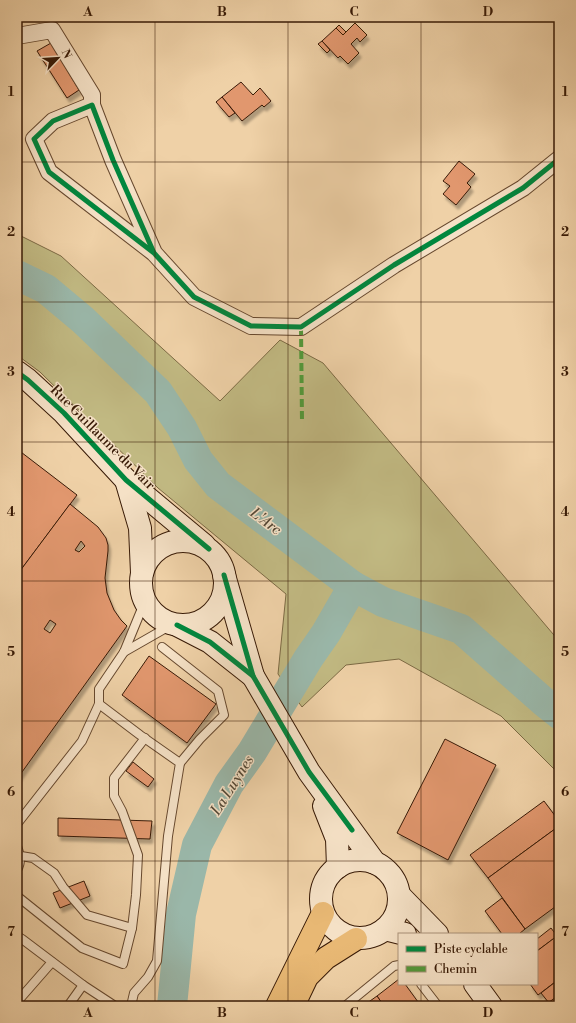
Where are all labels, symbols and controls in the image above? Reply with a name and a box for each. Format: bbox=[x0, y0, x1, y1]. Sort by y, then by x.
text: A bbox=[82, 4, 93, 20]
text: B bbox=[217, 4, 227, 20]
text: C bbox=[349, 4, 359, 20]
text: D bbox=[483, 4, 493, 20]
north arrow bbox=[38, 38, 78, 78]
text: N bbox=[58, 47, 74, 61]
text: 1 bbox=[8, 84, 15, 100]
text: 1 bbox=[562, 84, 569, 100]
text: 2 bbox=[7, 224, 15, 240]
text: 2 bbox=[561, 224, 569, 240]
text: 3 bbox=[7, 364, 15, 380]
text: 3 bbox=[561, 364, 569, 380]
street label: Rue Guillaume du Vair bbox=[46, 381, 159, 494]
water label: L'Arc bbox=[246, 503, 285, 539]
text: 4 bbox=[7, 504, 16, 520]
text: 4 bbox=[561, 504, 570, 520]
text: 5 bbox=[7, 644, 15, 660]
text: 5 bbox=[561, 644, 569, 660]
water label: La Luynes bbox=[206, 752, 258, 820]
text: 6 bbox=[7, 784, 15, 800]
text: 6 bbox=[561, 784, 569, 800]
text: 7 bbox=[7, 924, 15, 940]
text: 7 bbox=[561, 924, 569, 940]
legend bbox=[398, 933, 538, 985]
text: Piste cyclable bbox=[434, 942, 508, 957]
text: Chemin bbox=[434, 962, 477, 977]
text: A bbox=[82, 1005, 93, 1021]
text: B bbox=[217, 1005, 227, 1021]
text: C bbox=[349, 1005, 359, 1021]
text: D bbox=[483, 1005, 493, 1021]

